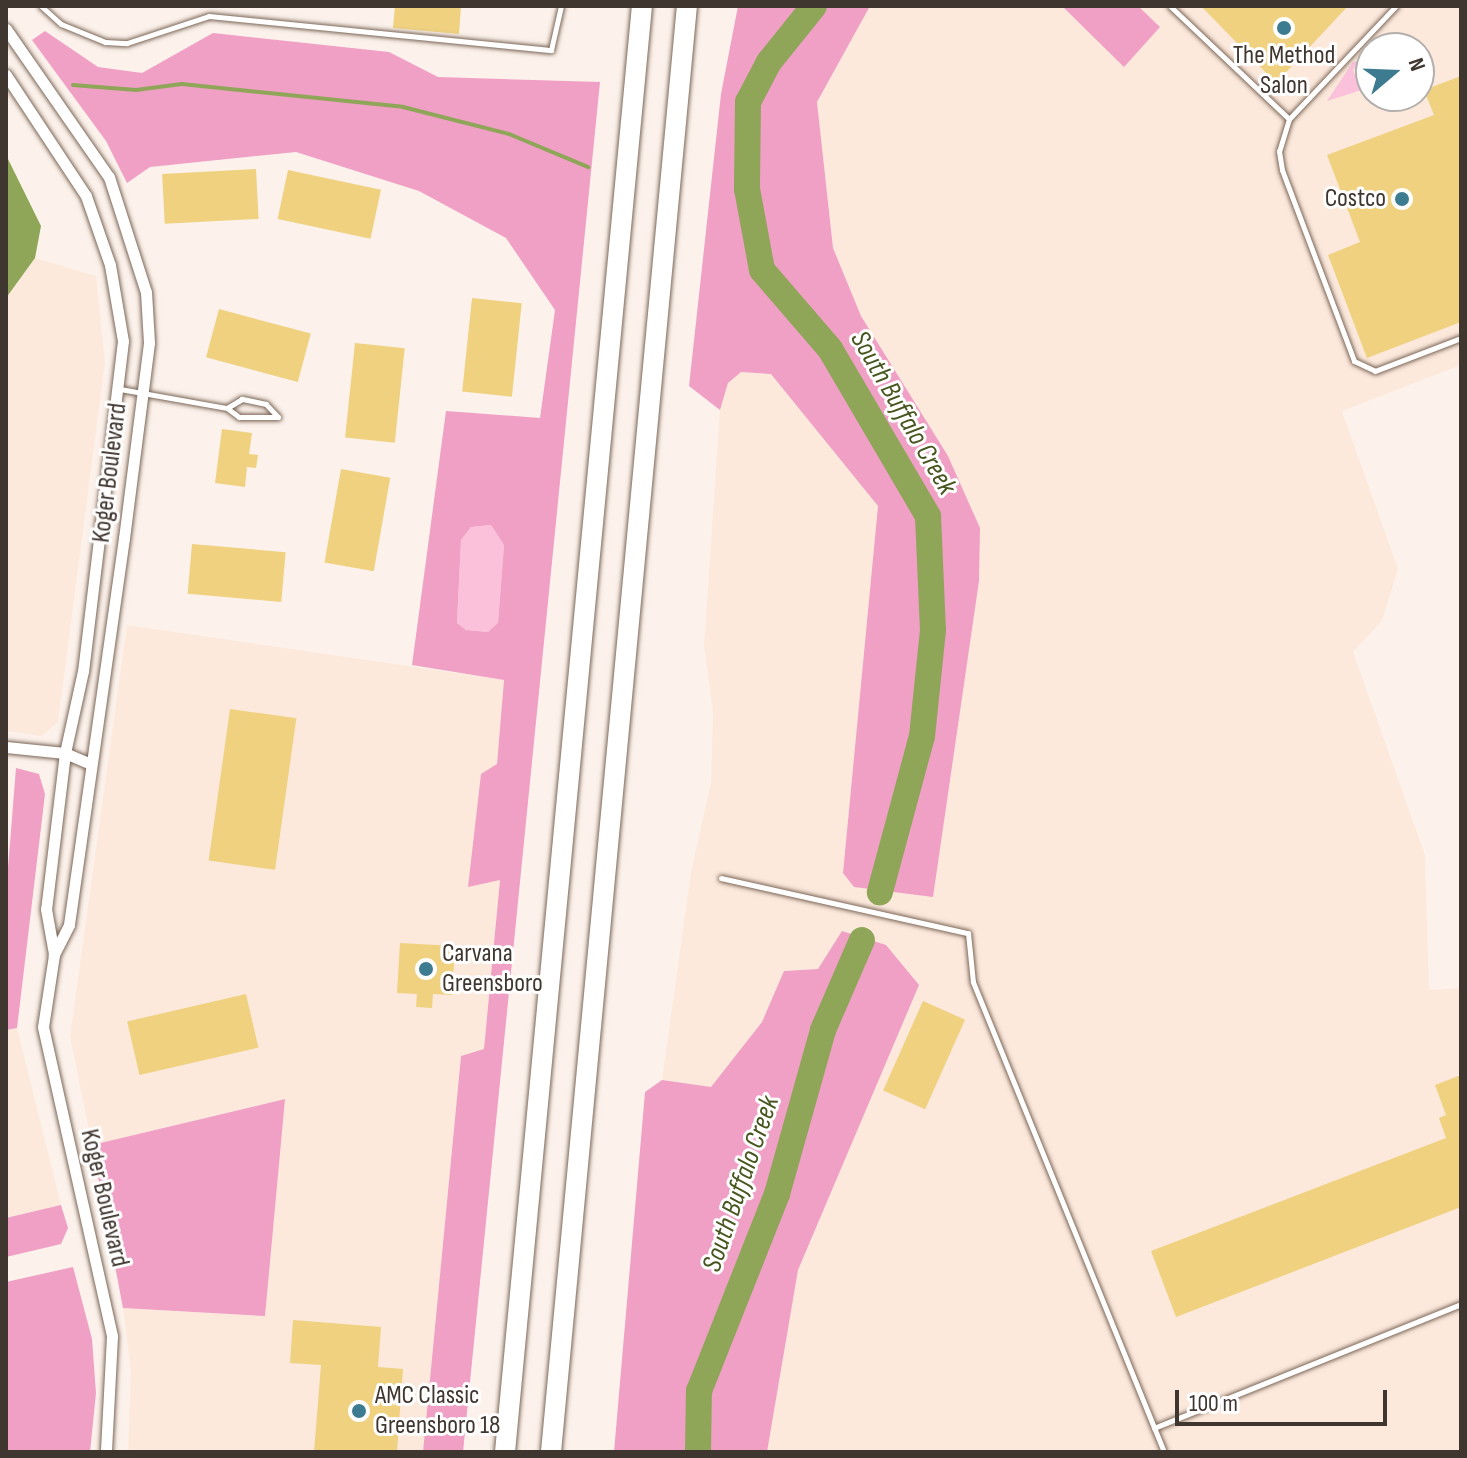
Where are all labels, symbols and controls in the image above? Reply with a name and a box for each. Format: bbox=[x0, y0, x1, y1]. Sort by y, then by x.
marker: The Method Salon bbox=[1275, 19, 1293, 37]
north arrow bbox=[1355, 32, 1435, 112]
place label: The Method Salon bbox=[1233, 40, 1335, 102]
text: N bbox=[1402, 55, 1431, 75]
place label: Costco bbox=[1325, 183, 1386, 215]
marker: Costco bbox=[1393, 190, 1411, 208]
water label: South Buffalo Creek bbox=[843, 325, 963, 501]
street label: Koger Boulevard bbox=[86, 401, 134, 545]
place label: Carvana Greensboro bbox=[442, 938, 543, 1000]
marker: Carvana Greensboro bbox=[417, 960, 435, 978]
water label: South Buffalo Creek bbox=[695, 1092, 787, 1276]
street label: Koger Boulevard bbox=[73, 1126, 135, 1270]
scale bar bbox=[1179, 1374, 1391, 1424]
place label: AMC Classic Greensboro 18 bbox=[375, 1380, 500, 1442]
text: 100 m bbox=[1189, 1389, 1238, 1418]
marker: AMC Classic Greensboro 18 bbox=[350, 1402, 368, 1420]

